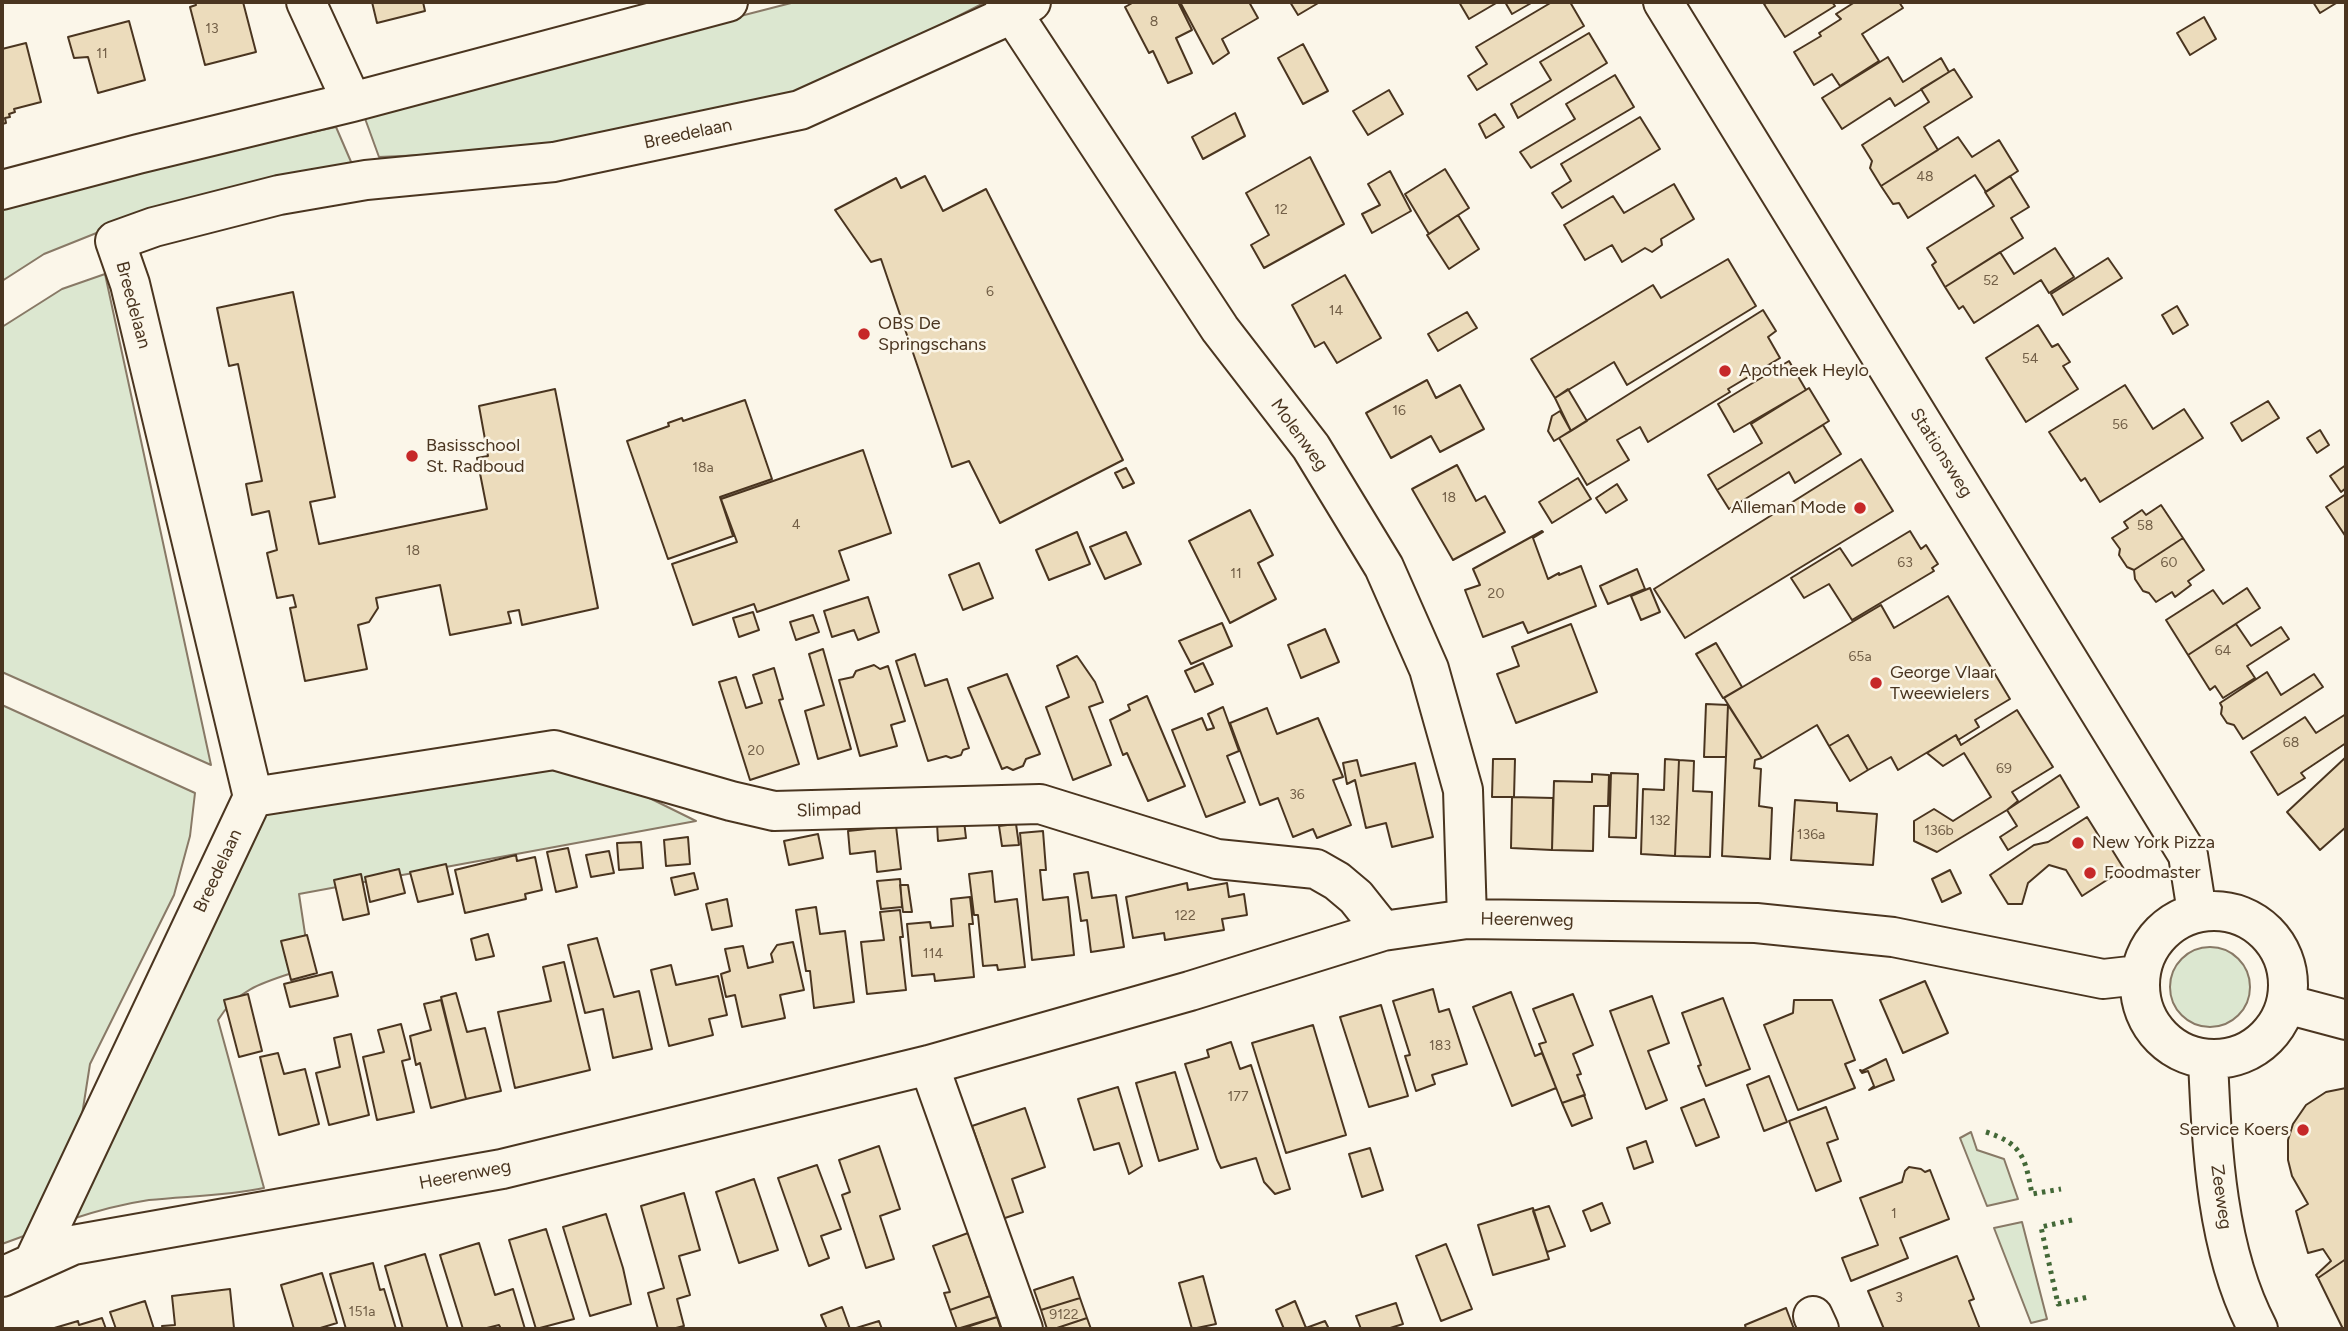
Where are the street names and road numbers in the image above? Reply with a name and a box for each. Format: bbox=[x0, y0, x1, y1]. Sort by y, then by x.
street label: Breedelaan bbox=[642, 114, 734, 154]
street label: Breedelaan bbox=[111, 259, 155, 351]
street label: Molenweg bbox=[1266, 395, 1332, 475]
street label: Stationsweg bbox=[1905, 404, 1977, 502]
street label: Slimpad bbox=[796, 798, 862, 822]
street label: Breedelaan bbox=[189, 826, 247, 916]
street label: Heerenweg bbox=[1480, 908, 1574, 932]
street label: Heerenweg bbox=[417, 1155, 513, 1195]
street label: Zeeweg bbox=[2206, 1163, 2236, 1231]

